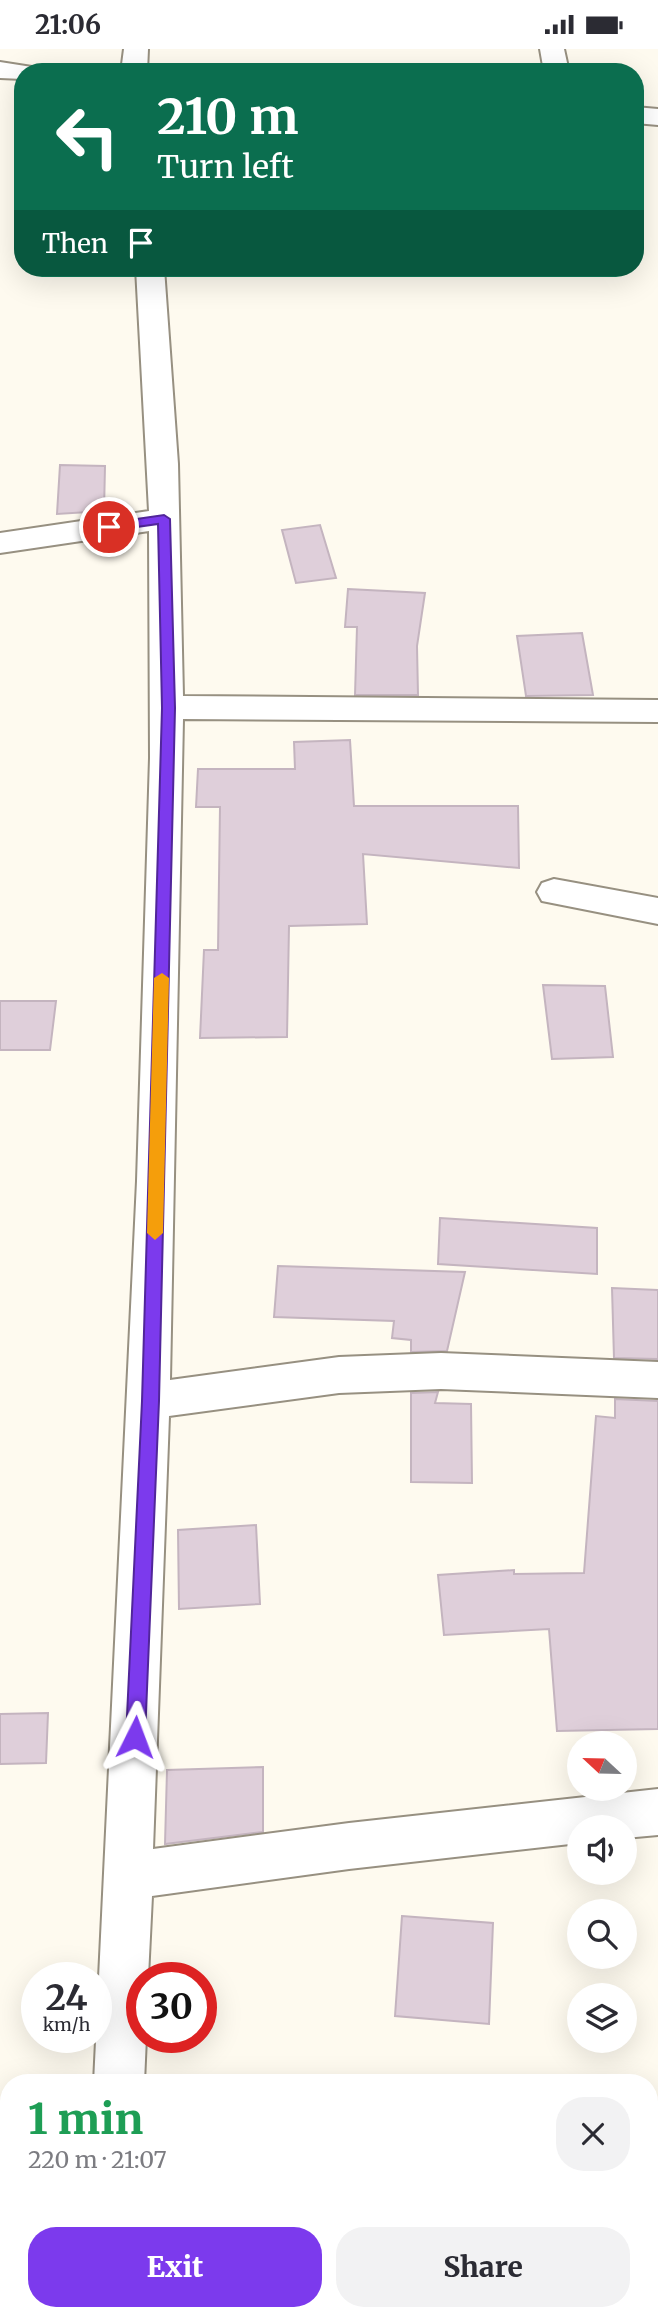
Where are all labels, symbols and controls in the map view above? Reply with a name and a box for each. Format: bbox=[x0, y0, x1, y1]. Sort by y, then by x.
text: 21:06 bbox=[35, 8, 101, 41]
text: 210 m bbox=[157, 86, 298, 147]
icon: left bbox=[42, 91, 133, 182]
text: Turn left bbox=[157, 147, 294, 187]
icon: arrive bbox=[122, 224, 160, 262]
text: Then bbox=[42, 227, 108, 260]
pin bbox=[79, 497, 139, 557]
icon: arrive bbox=[90, 508, 128, 546]
position arrow bbox=[98, 1700, 172, 1774]
north arrow bbox=[567, 1731, 637, 1801]
map controls bbox=[567, 1731, 637, 2053]
button: sound bbox=[567, 1815, 637, 1885]
button: search bbox=[567, 1899, 637, 1969]
speed limit sign: 30 bbox=[126, 1962, 217, 2053]
text: 24 bbox=[45, 1976, 88, 2020]
button: layers bbox=[567, 1983, 637, 2053]
text: km/h bbox=[43, 2013, 90, 2036]
text: 1 min bbox=[28, 2093, 143, 2145]
button: close bbox=[556, 2097, 630, 2171]
text: 220 m · 21:07 bbox=[28, 2145, 167, 2174]
button: Exit bbox=[28, 2227, 322, 2307]
button: Share bbox=[336, 2227, 630, 2307]

